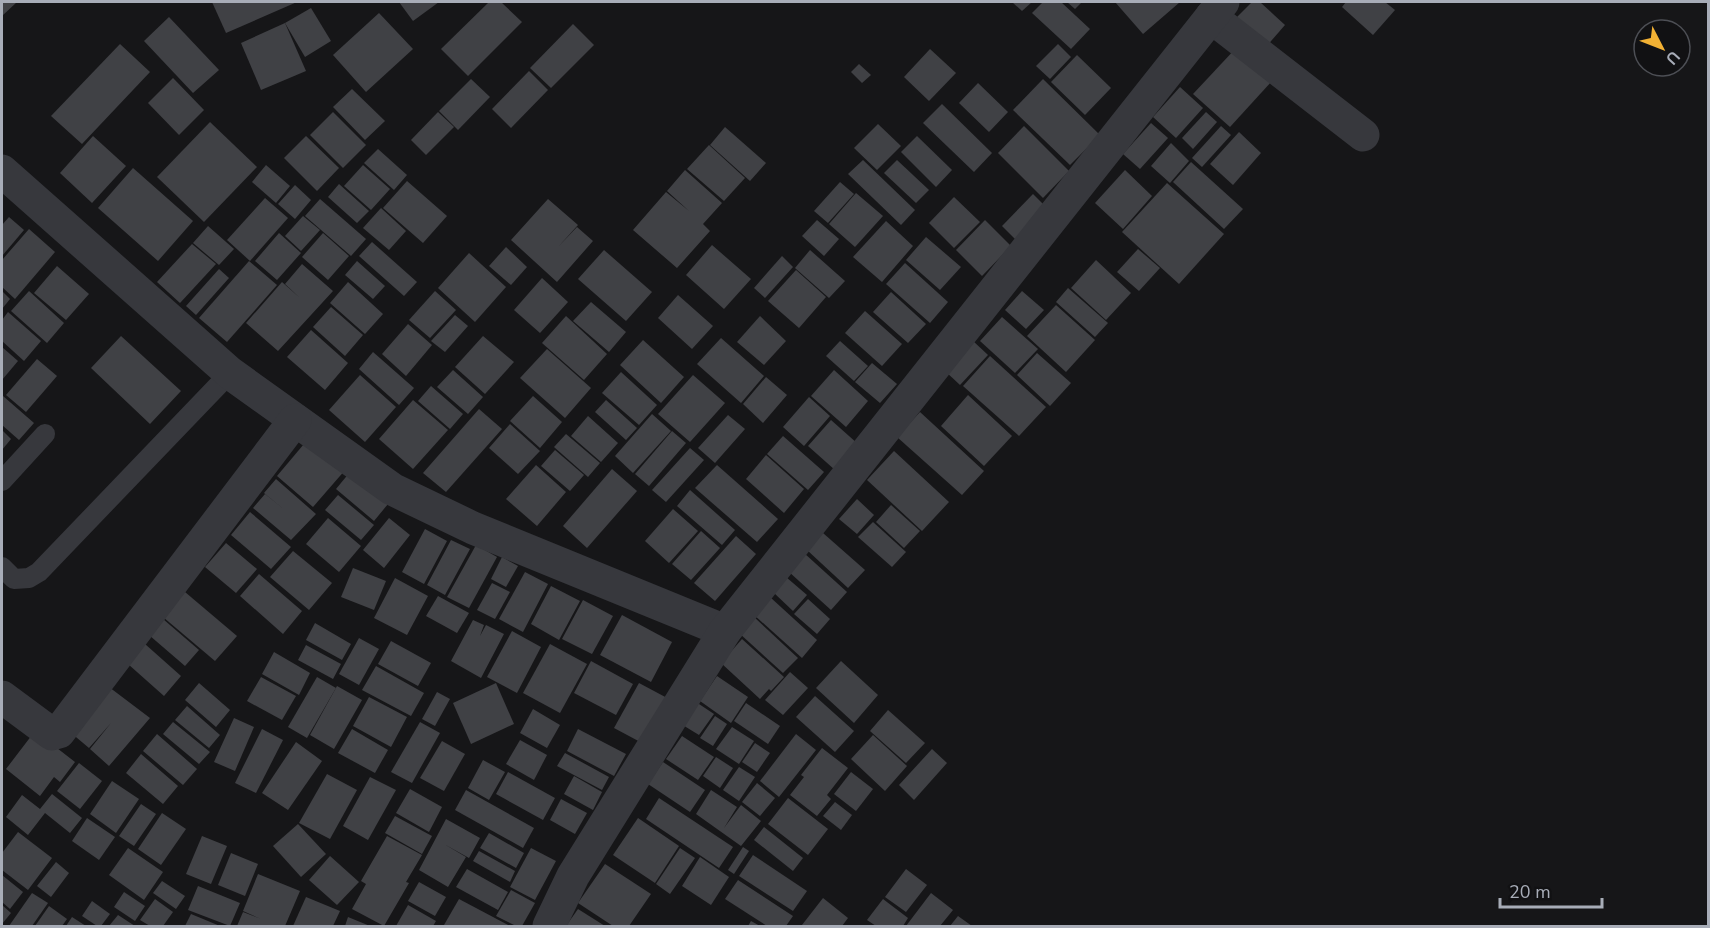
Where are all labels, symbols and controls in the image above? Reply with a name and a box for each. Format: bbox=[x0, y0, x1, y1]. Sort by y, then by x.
north arrow bbox=[1632, 18, 1692, 78]
text: U bbox=[1660, 46, 1685, 69]
scale bar bbox=[1500, 871, 1602, 909]
text: 20 m bbox=[1509, 880, 1551, 904]

